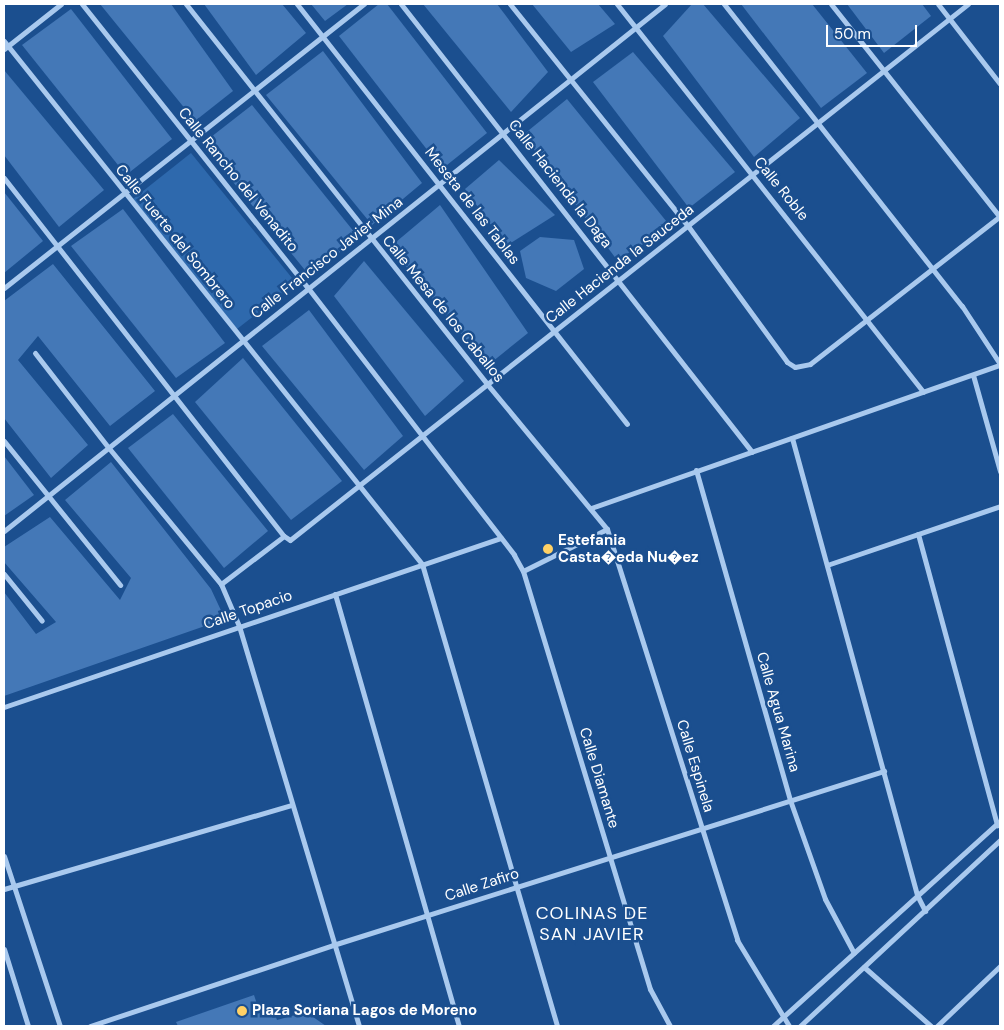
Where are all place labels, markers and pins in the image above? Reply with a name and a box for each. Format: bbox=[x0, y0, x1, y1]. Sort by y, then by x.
place label: Estefania Casta�eda Nu�ez bbox=[558, 531, 699, 566]
marker: Estefania Casta�eda Nu�ez bbox=[542, 543, 554, 555]
place label: Plaza Soriana Lagos de Moreno bbox=[252, 1002, 477, 1020]
marker: Plaza Soriana Lagos de Moreno bbox=[236, 1005, 248, 1017]

